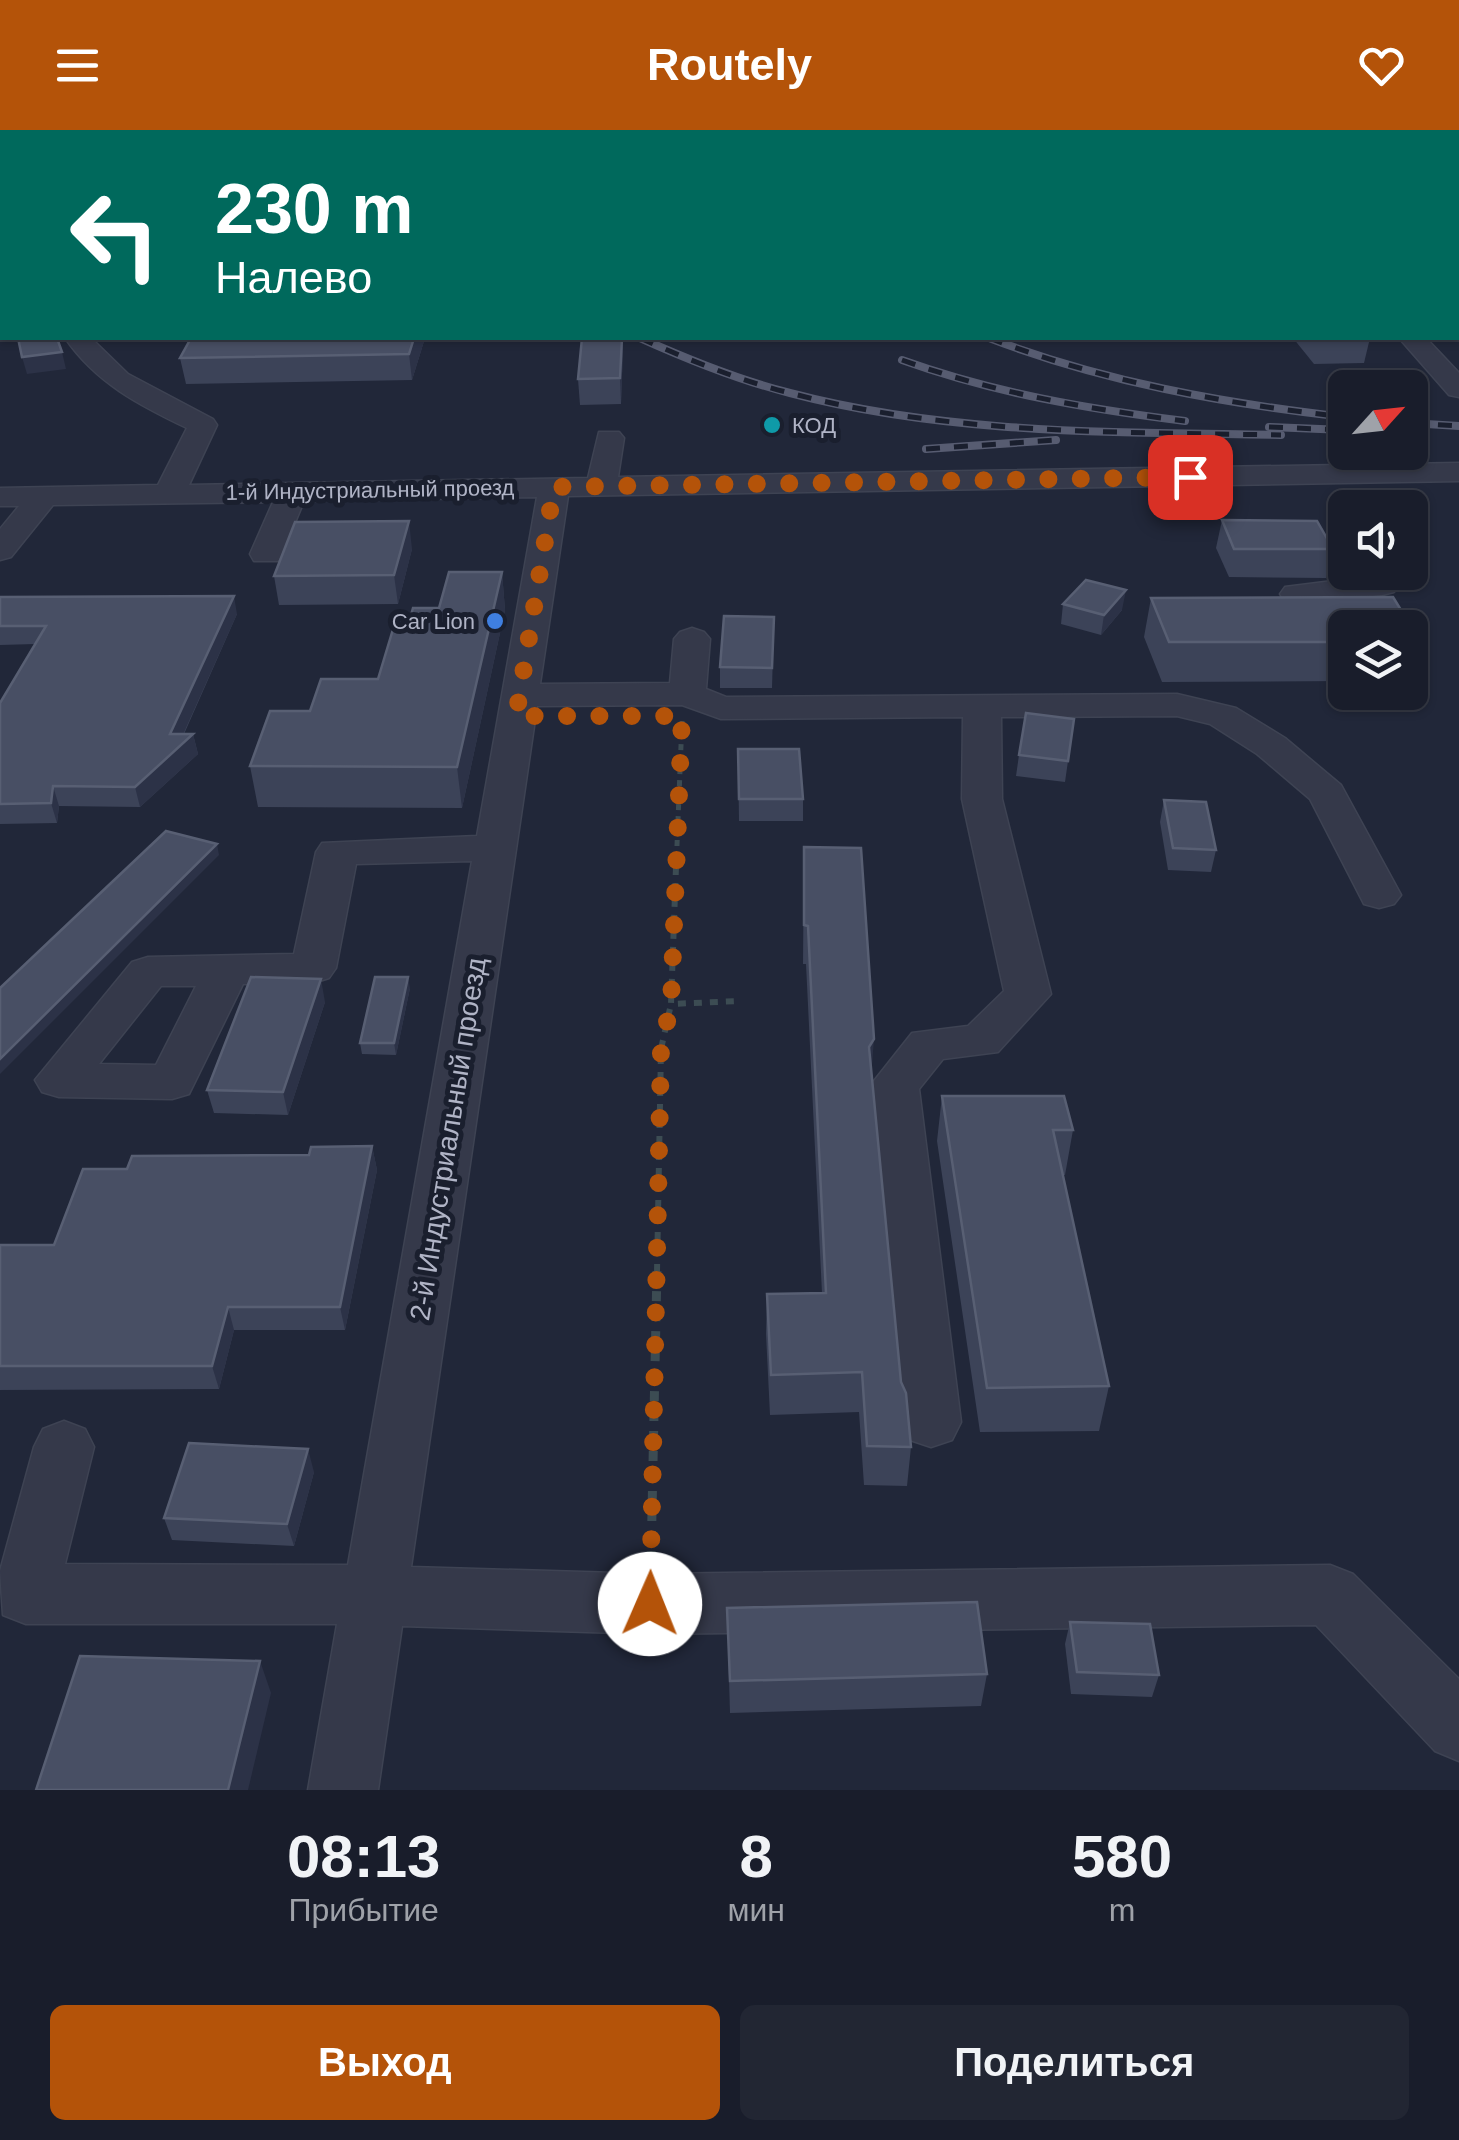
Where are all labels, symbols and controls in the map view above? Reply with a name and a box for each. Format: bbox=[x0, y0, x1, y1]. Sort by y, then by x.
icon: menu bbox=[50, 38, 105, 93]
icon: heart bbox=[1354, 38, 1409, 93]
text: Routely bbox=[647, 39, 812, 90]
icon: left bbox=[50, 170, 180, 300]
text: 230 m bbox=[215, 170, 413, 248]
text: Налево bbox=[215, 252, 372, 303]
north arrow bbox=[1328, 370, 1428, 470]
map controls bbox=[1328, 370, 1428, 710]
place label: КОД bbox=[792, 413, 836, 438]
marker: КОД bbox=[761, 414, 783, 436]
pin bbox=[1148, 435, 1233, 520]
icon: arrive bbox=[1163, 450, 1218, 505]
street label: 1-й Индустриальный проезд bbox=[226, 475, 515, 505]
button: sound bbox=[1328, 490, 1428, 590]
place label: Car Lion bbox=[392, 609, 475, 634]
marker: Car Lion bbox=[484, 610, 506, 632]
button: layers bbox=[1328, 610, 1428, 710]
street label: 2-й Индустриальный проезд bbox=[404, 955, 492, 1323]
position arrow bbox=[598, 1552, 702, 1656]
text: 08:13 bbox=[287, 1823, 440, 1890]
text: 8 bbox=[739, 1823, 773, 1890]
text: 580 bbox=[1072, 1823, 1172, 1890]
text: Прибытие bbox=[289, 1892, 439, 1928]
text: мин bbox=[727, 1892, 785, 1928]
text: m bbox=[1109, 1892, 1135, 1928]
button: Выход bbox=[50, 2005, 720, 2120]
button: Поделиться bbox=[740, 2005, 1409, 2120]

